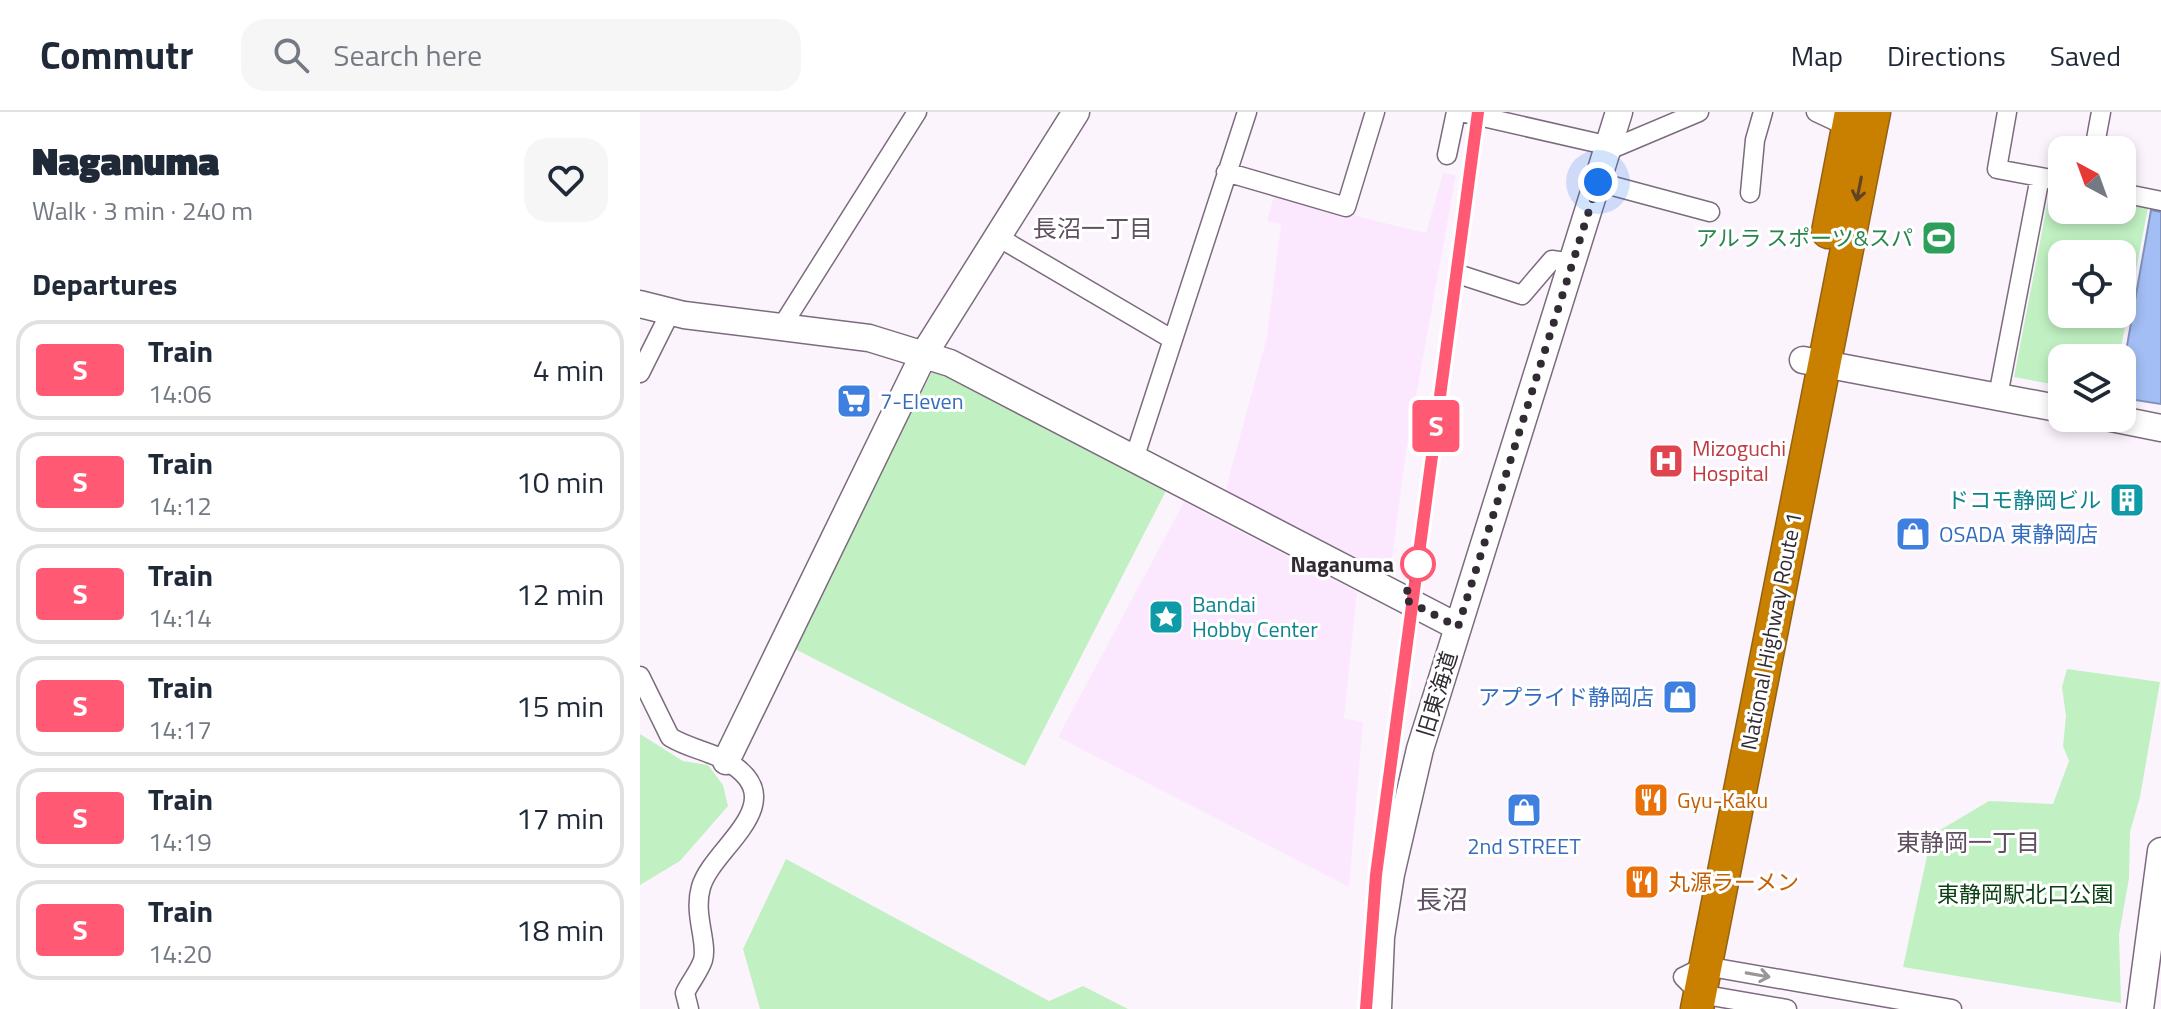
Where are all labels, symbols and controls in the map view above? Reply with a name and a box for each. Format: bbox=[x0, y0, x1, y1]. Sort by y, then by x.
search box bbox=[241, 19, 801, 91]
text: Commutr bbox=[40, 26, 193, 84]
text: Search here bbox=[333, 32, 482, 78]
icon: search bbox=[269, 33, 313, 77]
text: Map bbox=[1791, 34, 1843, 77]
text: Directions bbox=[1887, 34, 2006, 77]
text: Saved bbox=[2050, 34, 2121, 77]
text: Naganuma bbox=[32, 132, 219, 190]
north arrow bbox=[2048, 136, 2136, 224]
map controls bbox=[2048, 136, 2136, 432]
button: heart bbox=[524, 138, 608, 222]
your location bbox=[1578, 162, 1618, 202]
one-way arrow bbox=[1851, 175, 1866, 201]
text: Walk · 3 min · 240 m bbox=[32, 191, 253, 230]
district label: 長沼一丁目 bbox=[1033, 210, 1153, 246]
sports icon: アルラ スポーツ&スパ bbox=[1920, 219, 1958, 257]
place label: アルラ スポーツ&スパ bbox=[1696, 221, 1913, 255]
button: locate bbox=[2048, 240, 2136, 328]
text: Departures bbox=[32, 261, 177, 307]
text: Train bbox=[148, 328, 213, 374]
button: layers bbox=[2048, 344, 2136, 432]
text: 4 min bbox=[533, 347, 604, 393]
text: S bbox=[72, 348, 88, 391]
text: 14:06 bbox=[148, 374, 212, 413]
supermarket icon: 7-Eleven bbox=[835, 382, 873, 420]
place label: 7-Eleven bbox=[880, 384, 963, 418]
line badge: S bbox=[1410, 400, 1462, 452]
text: S bbox=[1428, 404, 1444, 447]
place label: Mizoguchi Hospital bbox=[1692, 431, 1786, 490]
text: Train bbox=[148, 440, 213, 486]
hospital icon: Mizoguchi Hospital bbox=[1647, 442, 1685, 480]
text: 10 min bbox=[516, 459, 604, 505]
text: S bbox=[72, 460, 88, 503]
building icon: ドコモ静岡ビル bbox=[2108, 481, 2146, 519]
place label: ドコモ静岡ビル bbox=[1947, 483, 2101, 517]
text: 14:12 bbox=[148, 486, 212, 525]
street label: National Highway Route 1 bbox=[1731, 509, 1811, 753]
shop icon: OSADA 東静岡店 bbox=[1894, 515, 1932, 553]
place label: OSADA 東静岡店 bbox=[1939, 517, 2098, 551]
place label: Naganuma bbox=[1290, 547, 1394, 581]
marker: Naganuma bbox=[1401, 547, 1435, 581]
text: Train bbox=[148, 552, 213, 598]
text: 12 min bbox=[516, 571, 604, 617]
text: S bbox=[72, 572, 88, 615]
place label: Bandai Hobby Center bbox=[1192, 587, 1318, 646]
text: 14:14 bbox=[148, 598, 212, 637]
place icon: Bandai Hobby Center bbox=[1147, 598, 1185, 636]
street label: 旧東海道 bbox=[1408, 647, 1466, 741]
text: Train bbox=[148, 664, 213, 710]
shop icon: アプライド静岡店 bbox=[1661, 678, 1699, 716]
place label: アプライド静岡店 bbox=[1478, 680, 1654, 714]
text: 15 min bbox=[516, 683, 604, 729]
text: S bbox=[72, 684, 88, 727]
text: 14:17 bbox=[148, 710, 212, 749]
text: Train bbox=[148, 776, 213, 822]
restaurant icon: Gyu-Kaku bbox=[1632, 781, 1670, 819]
place label: Gyu-Kaku bbox=[1677, 783, 1768, 817]
shop icon: 2nd STREET bbox=[1505, 791, 1543, 829]
text: 17 min bbox=[516, 795, 604, 841]
text: S bbox=[72, 796, 88, 839]
text: 14:19 bbox=[148, 822, 212, 861]
district label: 東静岡一丁目 bbox=[1896, 824, 2040, 860]
place label: 2nd STREET bbox=[1467, 829, 1581, 863]
restaurant icon: 丸源ラーメン bbox=[1623, 863, 1661, 901]
place label: 丸源ラーメン bbox=[1668, 865, 1799, 899]
park label: 東静岡駅北口公園 bbox=[1937, 877, 2113, 911]
district label: 長沼 bbox=[1416, 880, 1468, 919]
text: Train bbox=[148, 888, 213, 934]
text: 18 min bbox=[516, 907, 604, 953]
text: S bbox=[72, 908, 88, 951]
text: 14:20 bbox=[148, 934, 212, 973]
one-way arrow bbox=[1744, 969, 1770, 984]

